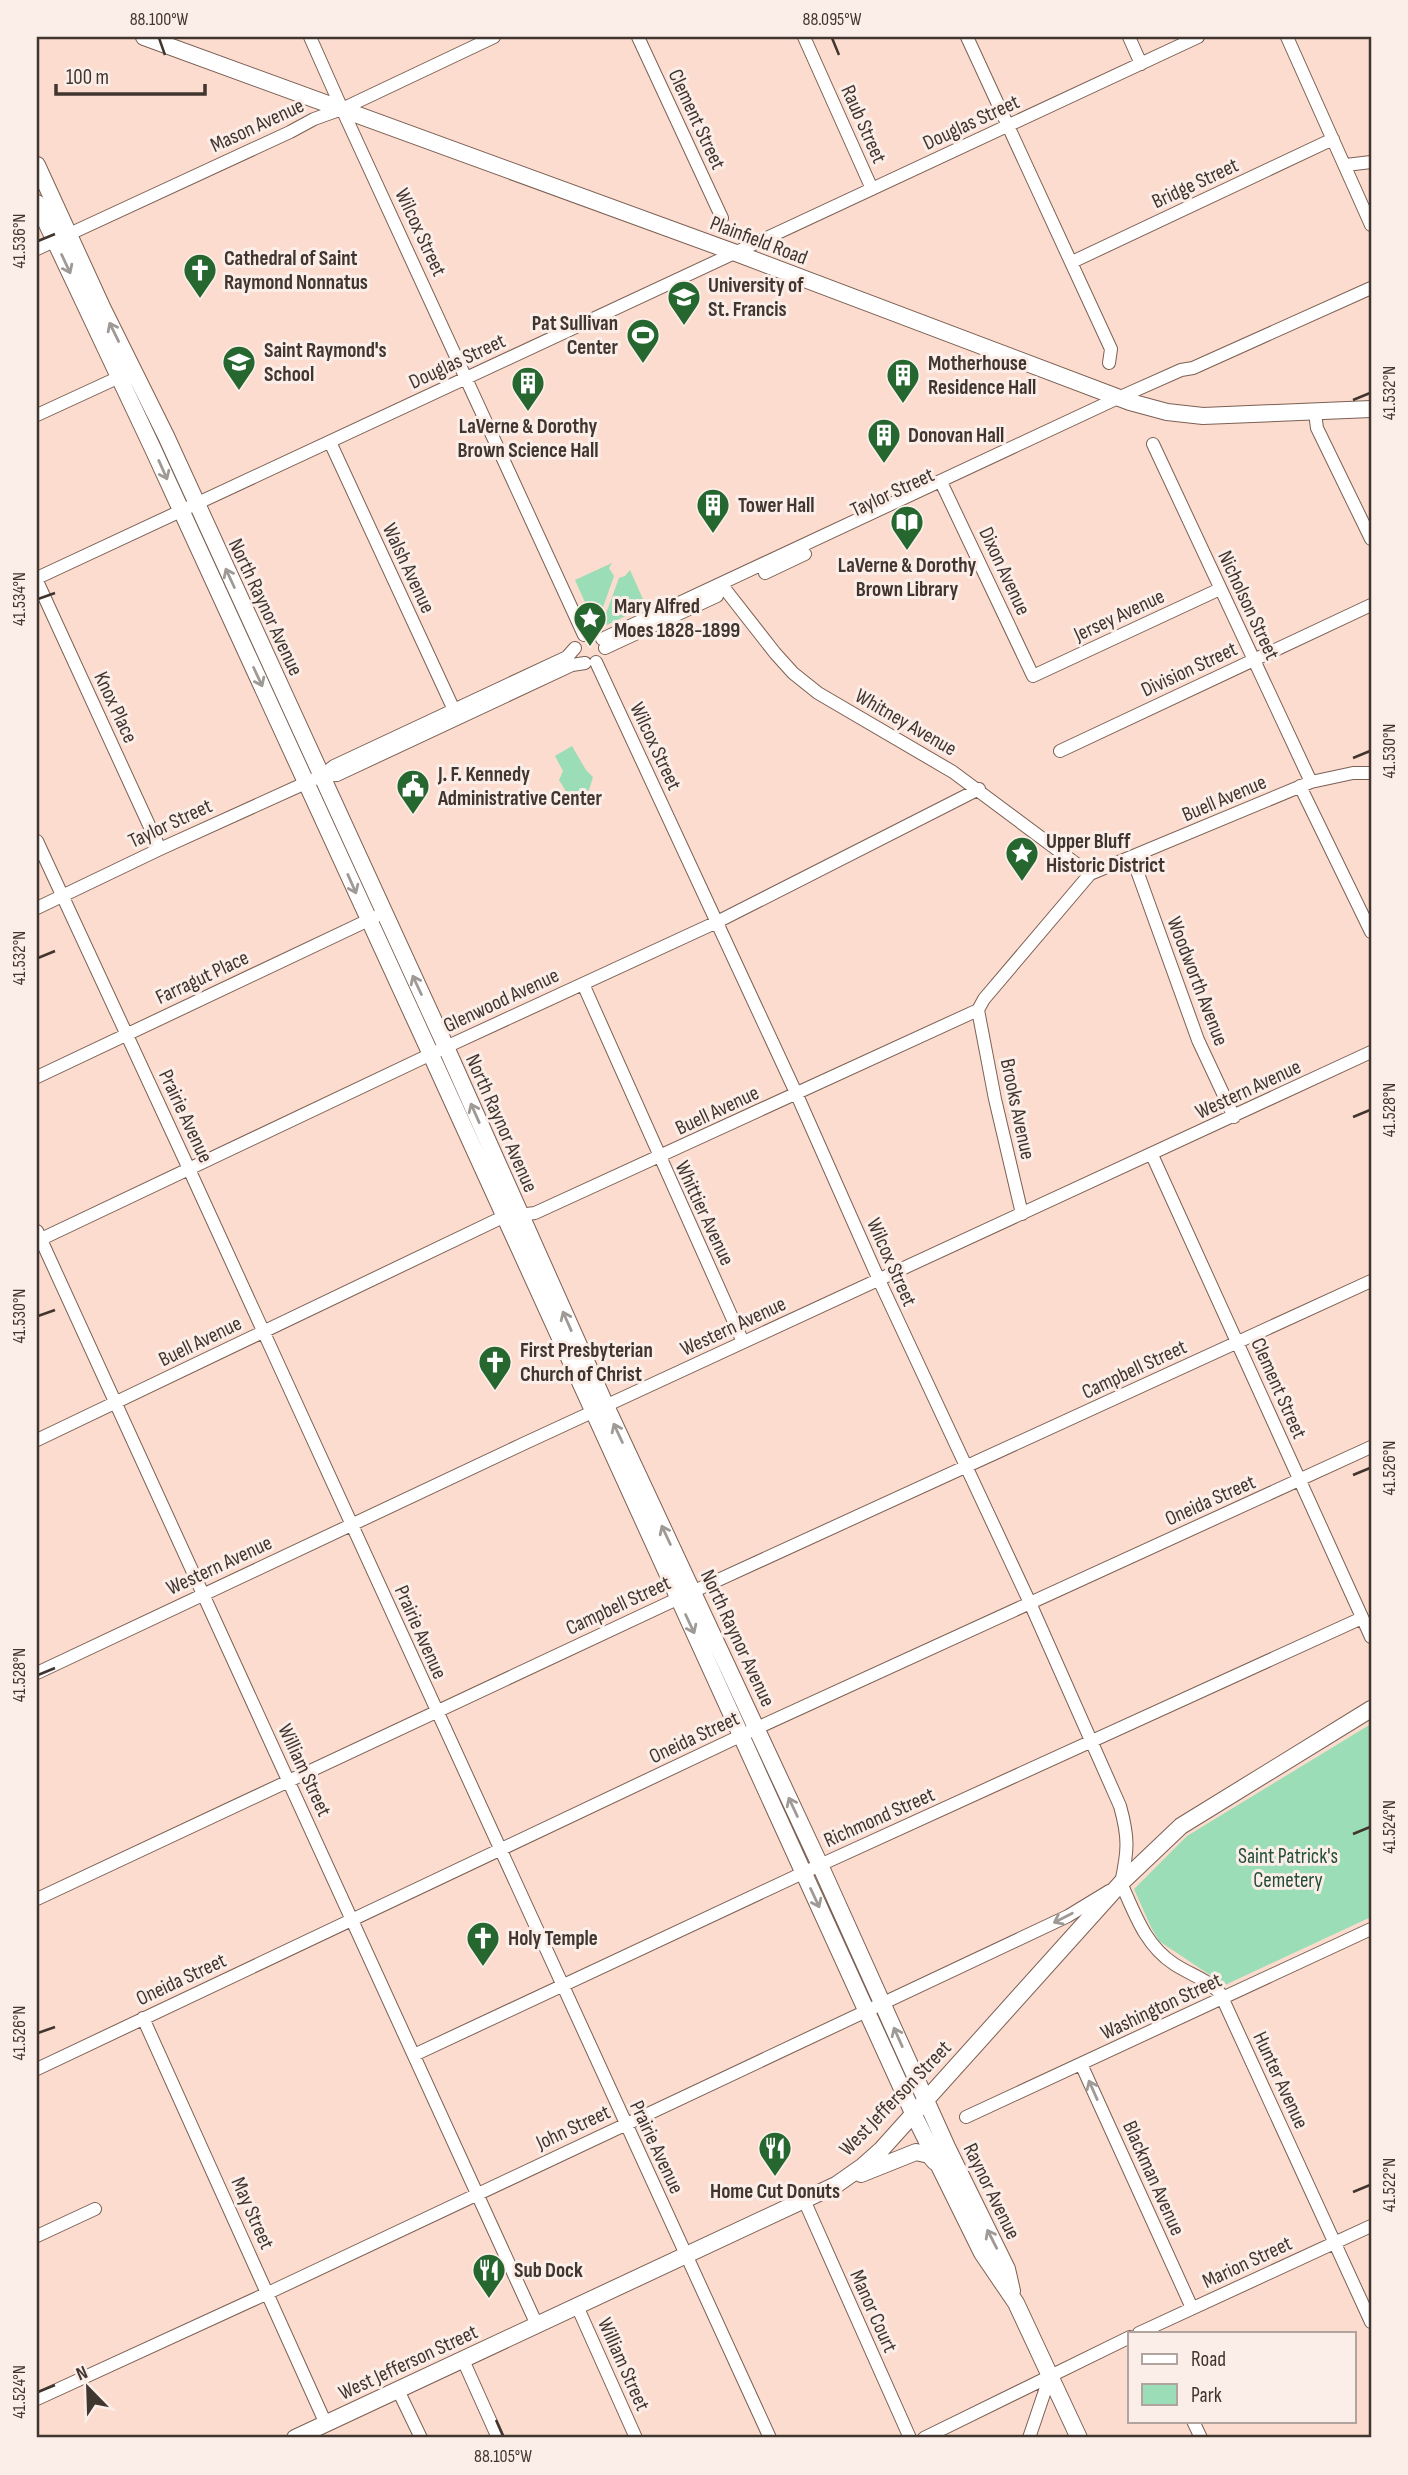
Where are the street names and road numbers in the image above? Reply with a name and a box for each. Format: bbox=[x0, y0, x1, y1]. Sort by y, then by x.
street label: Clement Street bbox=[662, 65, 731, 173]
street label: Raub Street bbox=[835, 81, 892, 167]
street label: Douglas Street bbox=[919, 89, 1023, 156]
street label: Mason Avenue bbox=[206, 93, 308, 158]
street label: Bridge Street bbox=[1148, 153, 1242, 214]
street label: Wilcox Street bbox=[389, 184, 452, 280]
street label: Plainfield Road bbox=[707, 210, 811, 270]
street label: Douglas Street bbox=[405, 328, 509, 395]
street label: Taylor Street bbox=[846, 462, 938, 523]
street label: Walsh Avenue bbox=[377, 519, 440, 617]
street label: Dixon Avenue bbox=[973, 523, 1036, 619]
street label: North Raynor Avenue bbox=[223, 535, 308, 680]
street label: Nicholson Street bbox=[1212, 547, 1285, 664]
street label: Jersey Avenue bbox=[1069, 584, 1168, 648]
street label: Division Street bbox=[1137, 636, 1241, 703]
street label: Knox Place bbox=[88, 668, 143, 747]
street label: Whitney Avenue bbox=[851, 683, 961, 762]
street label: Wilcox Street bbox=[624, 698, 687, 794]
street label: Buell Avenue bbox=[1178, 770, 1270, 827]
street label: Taylor Street bbox=[124, 793, 216, 854]
street label: Woodworth Avenue bbox=[1161, 913, 1234, 1049]
street label: Farragut Place bbox=[152, 945, 253, 1010]
street label: Glenwood Avenue bbox=[440, 963, 563, 1038]
street label: North Raynor Avenue bbox=[460, 1050, 543, 1196]
street label: Western Avenue bbox=[1191, 1054, 1305, 1125]
street label: Brooks Avenue bbox=[995, 1056, 1040, 1162]
street label: Prairie Avenue bbox=[153, 1066, 218, 1167]
street label: Buell Avenue bbox=[672, 1080, 763, 1141]
street label: Whittier Avenue bbox=[669, 1157, 740, 1269]
street label: Wilcox Street bbox=[861, 1214, 922, 1310]
street label: Western Avenue bbox=[676, 1291, 790, 1362]
street label: Buell Avenue bbox=[155, 1311, 246, 1372]
street label: Campbell Street bbox=[1078, 1334, 1191, 1405]
street label: Clement Street bbox=[1245, 1334, 1312, 1442]
street label: Oneida Street bbox=[1161, 1469, 1259, 1531]
street label: Western Avenue bbox=[162, 1530, 276, 1601]
street label: North Raynor Avenue bbox=[695, 1566, 780, 1711]
street label: Campbell Street bbox=[562, 1570, 675, 1641]
street label: Prairie Avenue bbox=[389, 1582, 452, 1683]
street label: Oneida Street bbox=[645, 1706, 743, 1769]
street label: William Street bbox=[272, 1720, 337, 1820]
street label: Richmond Street bbox=[820, 1782, 938, 1853]
street label: Oneida Street bbox=[132, 1948, 230, 2011]
street label: Washington Street bbox=[1097, 1968, 1226, 2045]
street label: Hunter Avenue bbox=[1247, 2028, 1314, 2133]
street label: West Jefferson Street bbox=[834, 2036, 957, 2161]
street label: Prairie Avenue bbox=[624, 2097, 689, 2198]
street label: John Street bbox=[531, 2100, 614, 2156]
street label: Blackman Avenue bbox=[1117, 2117, 1190, 2239]
street label: Raynor Avenue bbox=[958, 2139, 1026, 2243]
street label: May Street bbox=[226, 2173, 279, 2253]
street label: Marion Street bbox=[1198, 2231, 1296, 2294]
street label: Manor Court bbox=[844, 2266, 903, 2356]
street label: William Street bbox=[592, 2314, 655, 2414]
street label: West Jefferson Street bbox=[335, 2319, 482, 2406]

